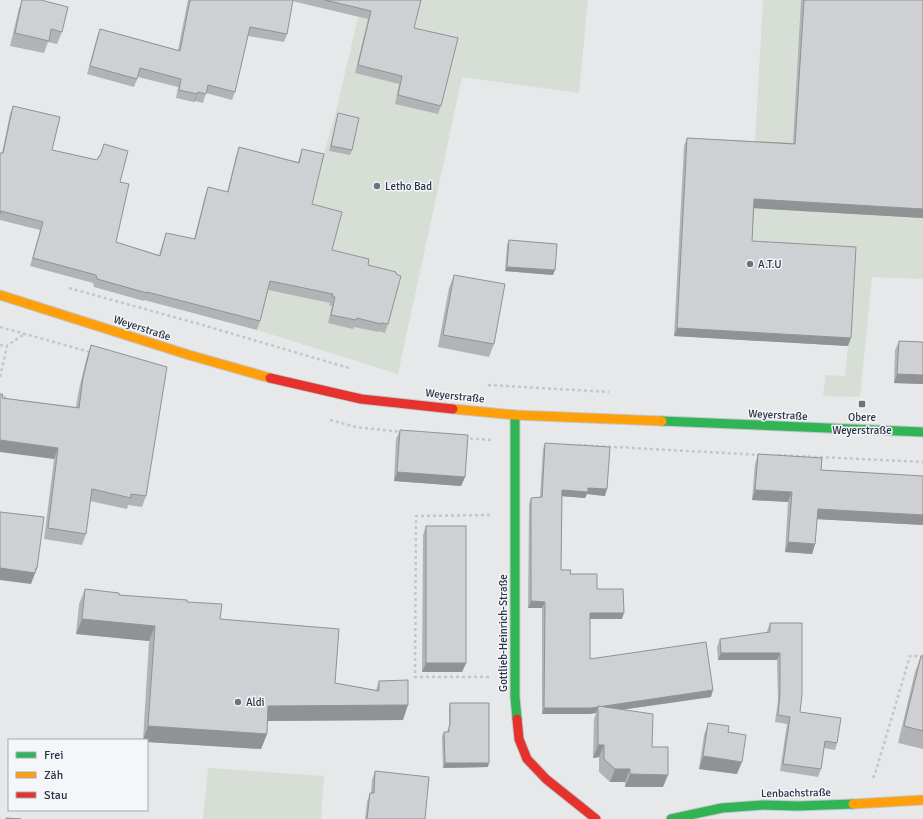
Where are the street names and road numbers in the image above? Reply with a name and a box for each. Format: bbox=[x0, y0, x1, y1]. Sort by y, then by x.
street label: Weyerstraße bbox=[112, 313, 172, 343]
street label: Weyerstraße bbox=[425, 386, 485, 406]
street label: Weyerstraße bbox=[748, 407, 808, 423]
street label: Gottlieb-Heinrich-Straße bbox=[497, 574, 510, 692]
street label: Lenbachstraße bbox=[761, 786, 831, 800]

